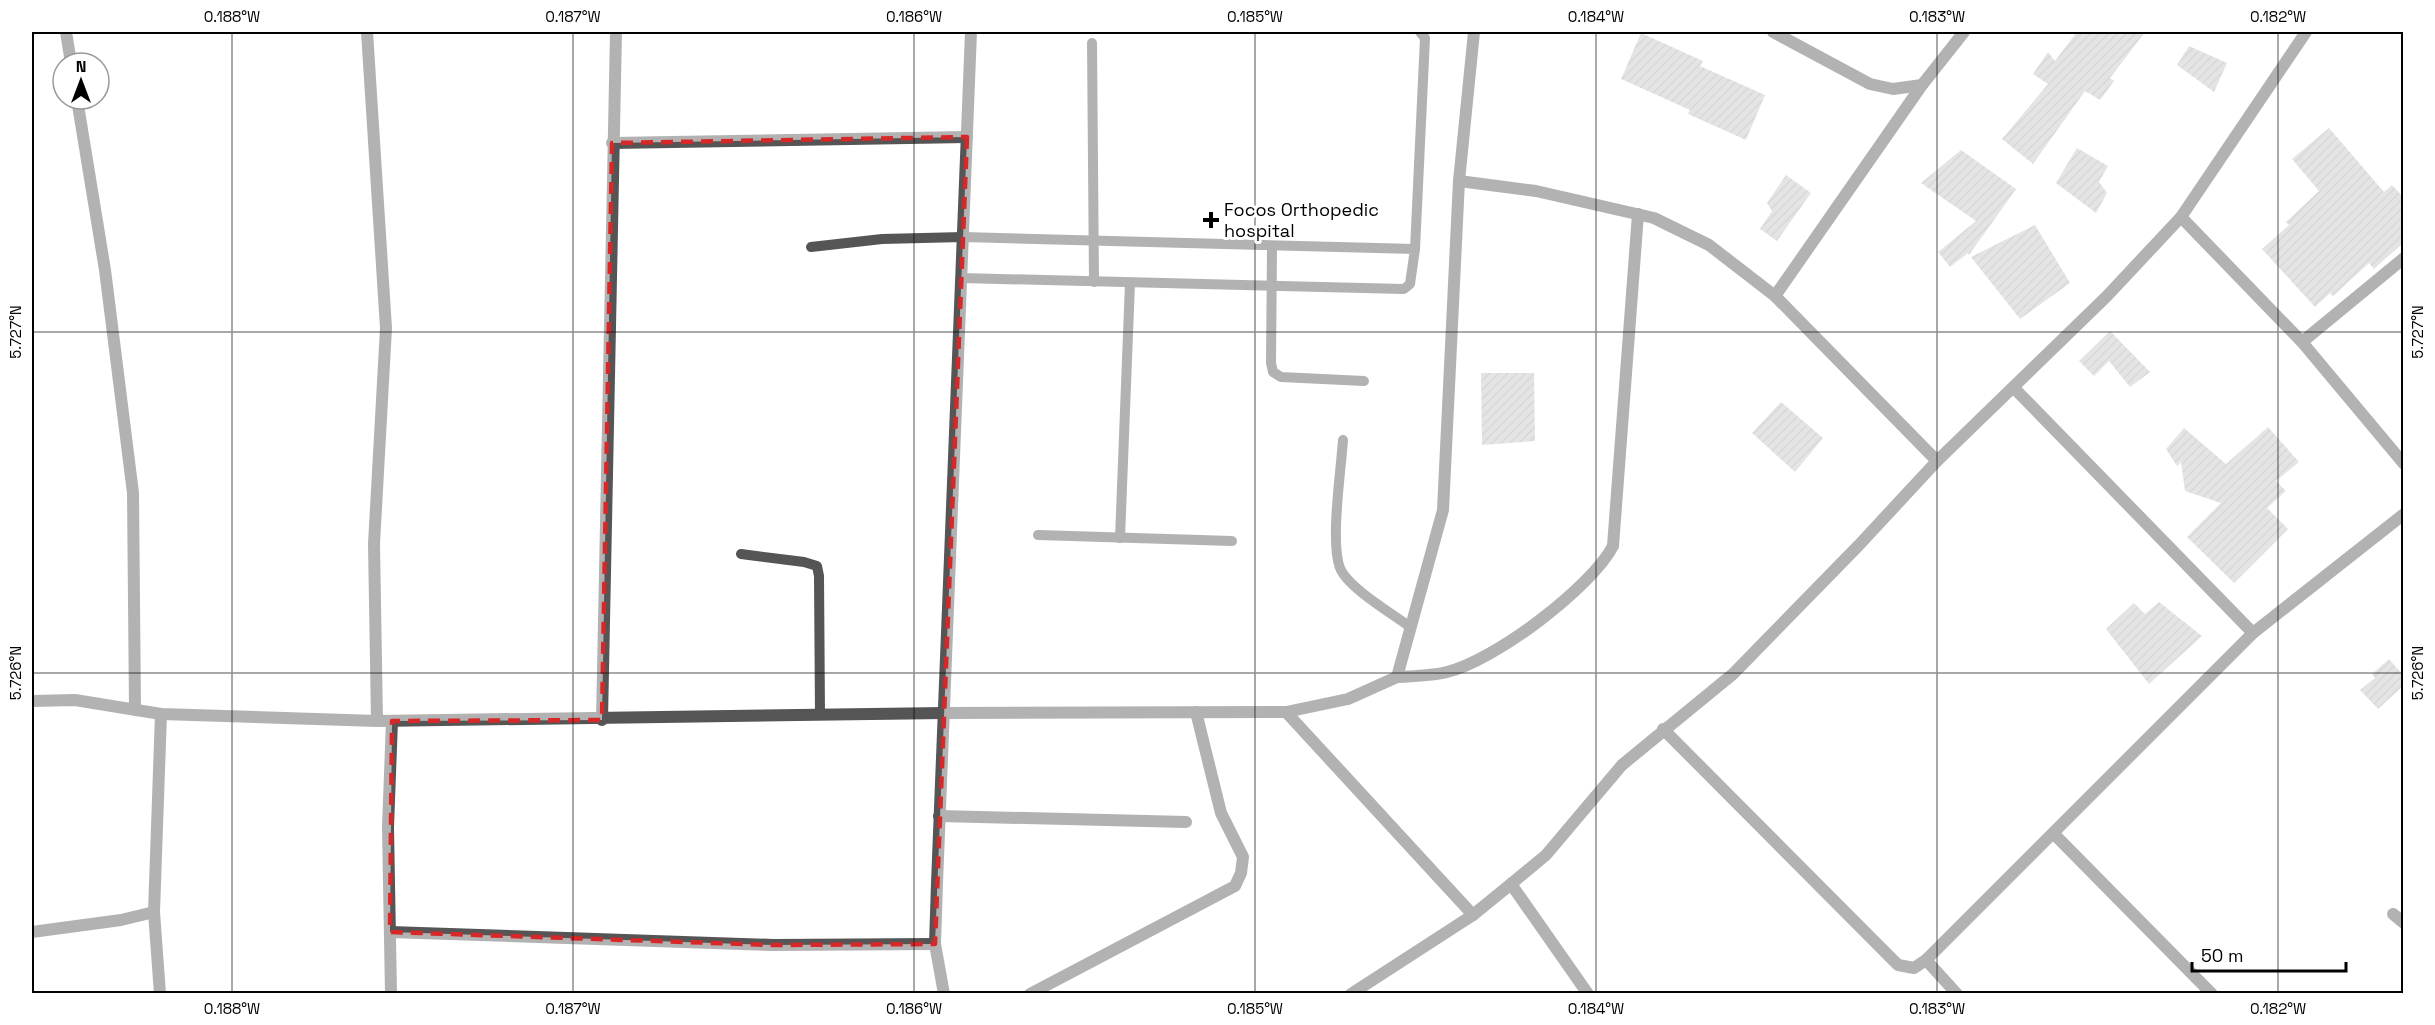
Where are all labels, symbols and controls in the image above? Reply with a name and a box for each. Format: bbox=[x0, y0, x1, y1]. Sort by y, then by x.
text: 0.188°W bbox=[204, 7, 260, 26]
text: 0.187°W bbox=[545, 7, 601, 26]
text: 0.186°W bbox=[886, 7, 942, 26]
text: 0.185°W bbox=[1227, 7, 1283, 26]
text: 0.184°W bbox=[1568, 7, 1624, 26]
text: 0.183°W bbox=[1909, 7, 1965, 26]
text: 0.182°W bbox=[2250, 7, 2306, 26]
north arrow bbox=[51, 51, 111, 111]
text: N bbox=[76, 56, 86, 77]
place label: Focos Orthopedic hospital bbox=[1224, 198, 1379, 242]
marker: Focos Orthopedic hospital bbox=[1202, 211, 1220, 229]
text: 5.727°N bbox=[6, 305, 25, 359]
text: 5.727°N bbox=[2408, 305, 2427, 359]
text: 5.726°N bbox=[6, 646, 25, 700]
text: 5.726°N bbox=[2408, 646, 2427, 700]
scale bar bbox=[2192, 935, 2346, 973]
text: 50 m bbox=[2201, 944, 2243, 967]
text: 0.188°W bbox=[204, 999, 260, 1018]
text: 0.187°W bbox=[545, 999, 601, 1018]
text: 0.186°W bbox=[886, 999, 942, 1018]
text: 0.185°W bbox=[1227, 999, 1283, 1018]
text: 0.184°W bbox=[1568, 999, 1624, 1018]
text: 0.183°W bbox=[1909, 999, 1965, 1018]
text: 0.182°W bbox=[2250, 999, 2306, 1018]

